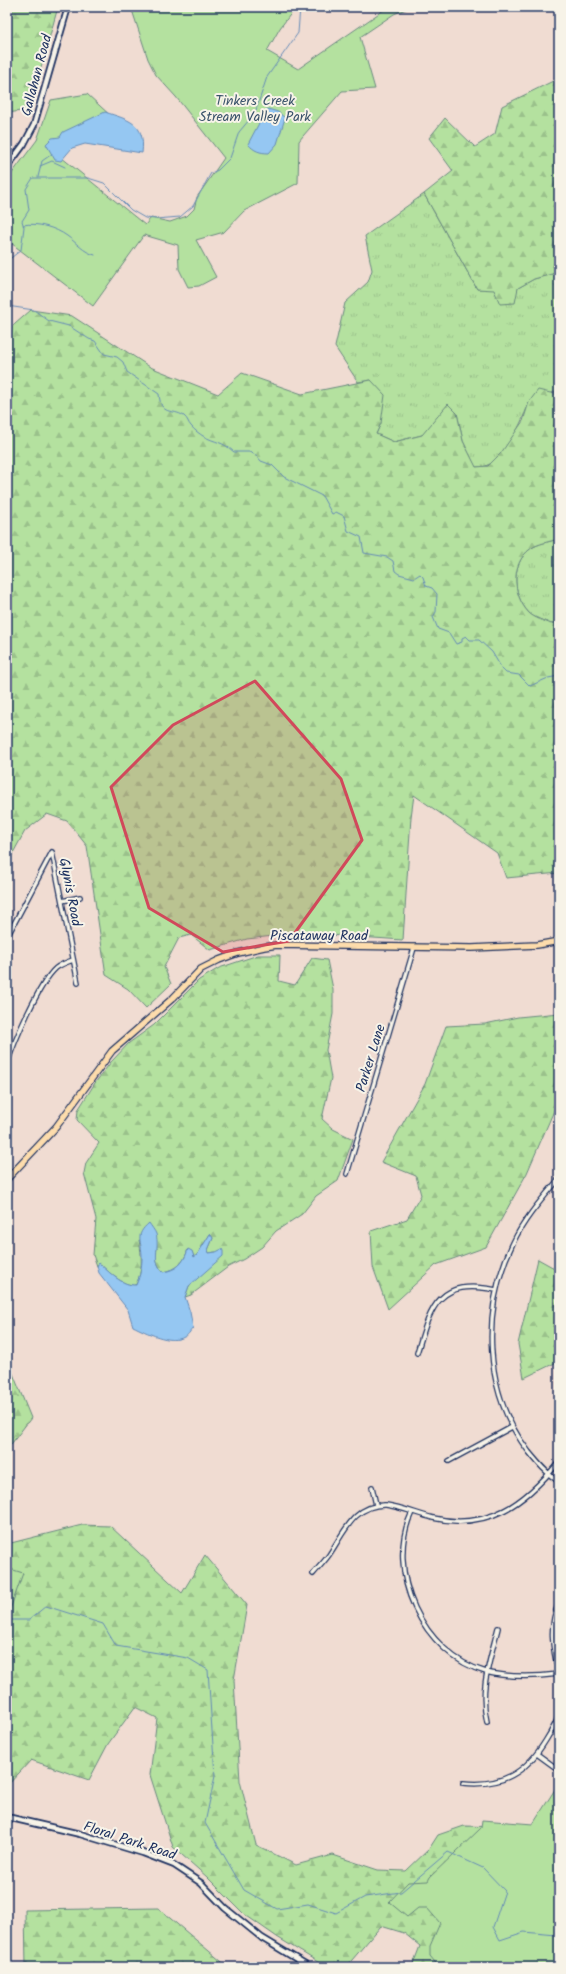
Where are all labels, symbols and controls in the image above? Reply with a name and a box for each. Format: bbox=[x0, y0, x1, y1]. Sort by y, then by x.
street label: Gallahan Road bbox=[16, 31, 59, 119]
park label: Tinkers Creek Stream Valley Park bbox=[199, 90, 311, 128]
street label: Glynis Road bbox=[53, 856, 88, 929]
street label: Piscataway Road bbox=[270, 925, 369, 947]
street label: Parker Lane bbox=[350, 1021, 392, 1095]
street label: Floral Park Road bbox=[80, 1816, 180, 1867]

